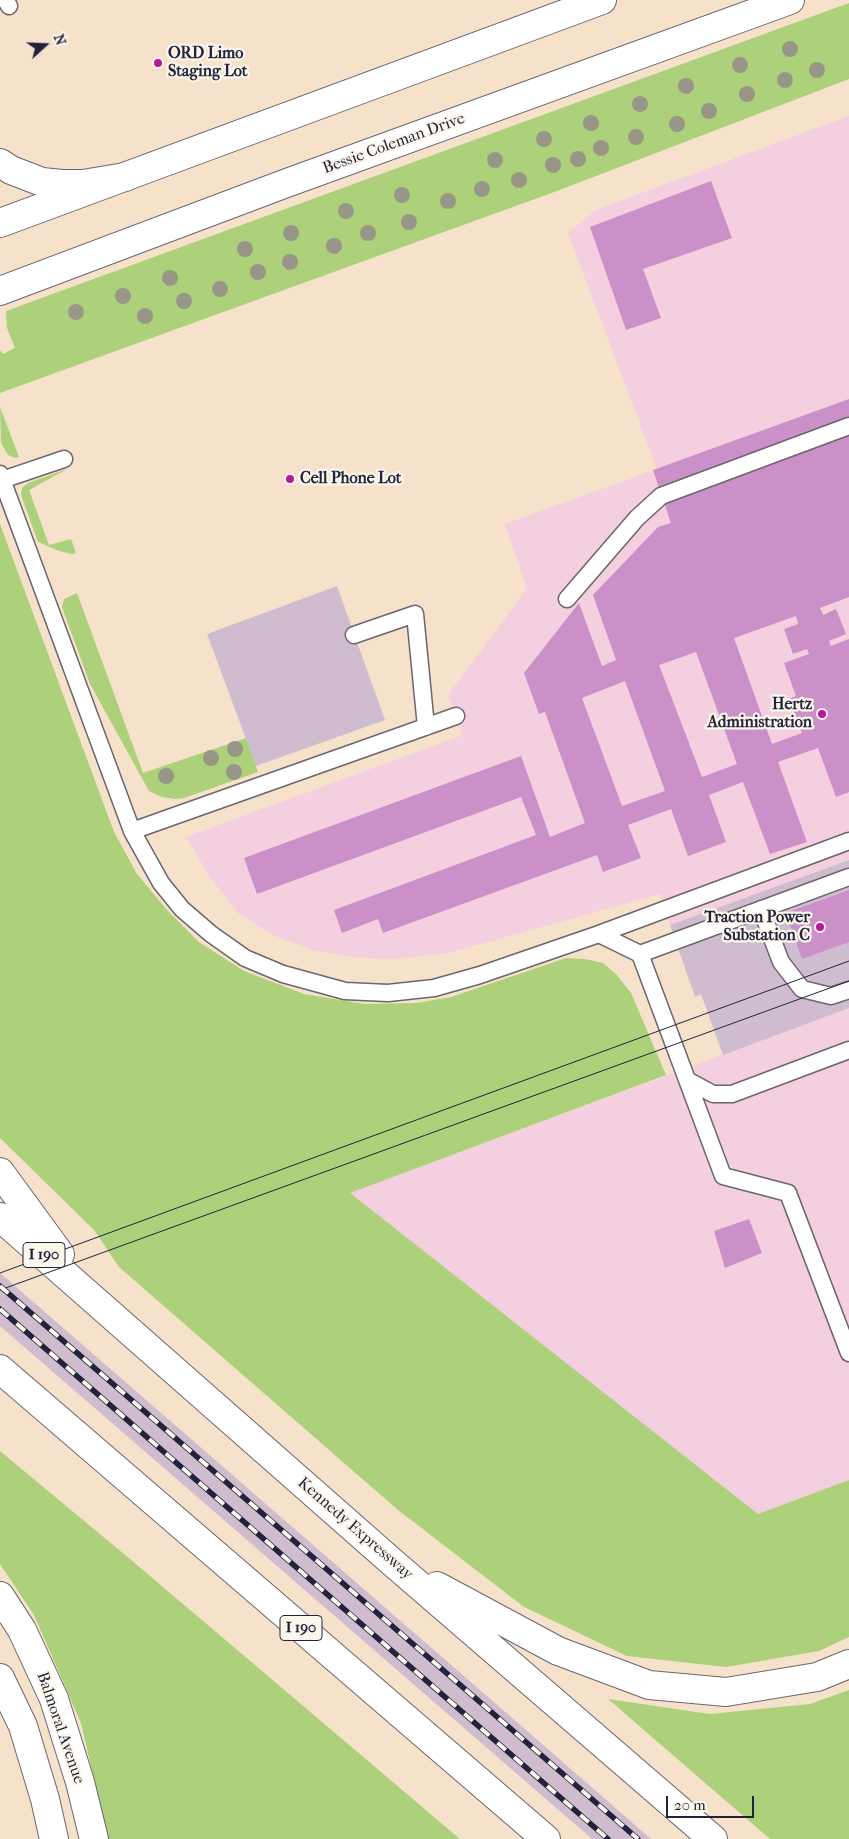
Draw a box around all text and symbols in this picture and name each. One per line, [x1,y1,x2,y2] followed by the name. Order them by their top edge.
[20,20,70,70] north arrow
[50,32,69,48] text: N
[168,44,247,82] place label: ORD Limo Staging Lot
[152,57,164,69] marker: ORD Limo Staging Lot
[320,109,468,179] street label: Bessie Coleman Drive
[300,469,402,489] place label: Cell Phone Lot
[284,473,296,485] marker: Cell Phone Lot
[707,695,812,733] place label: Hertz Administration
[816,708,828,720] marker: Hertz Administration
[705,908,810,946] place label: Traction Power Substation C
[814,921,826,933] marker: Traction Power Substation C
[23,1242,65,1268] road number: I 190
[293,1474,417,1584] street label: Kennedy Expressway
[280,1616,322,1640] road number: I 190
[32,1669,88,1787] street label: Balmoral Avenue
[669,1786,756,1818] scale bar
[674,1796,706,1814] text: 20 m

